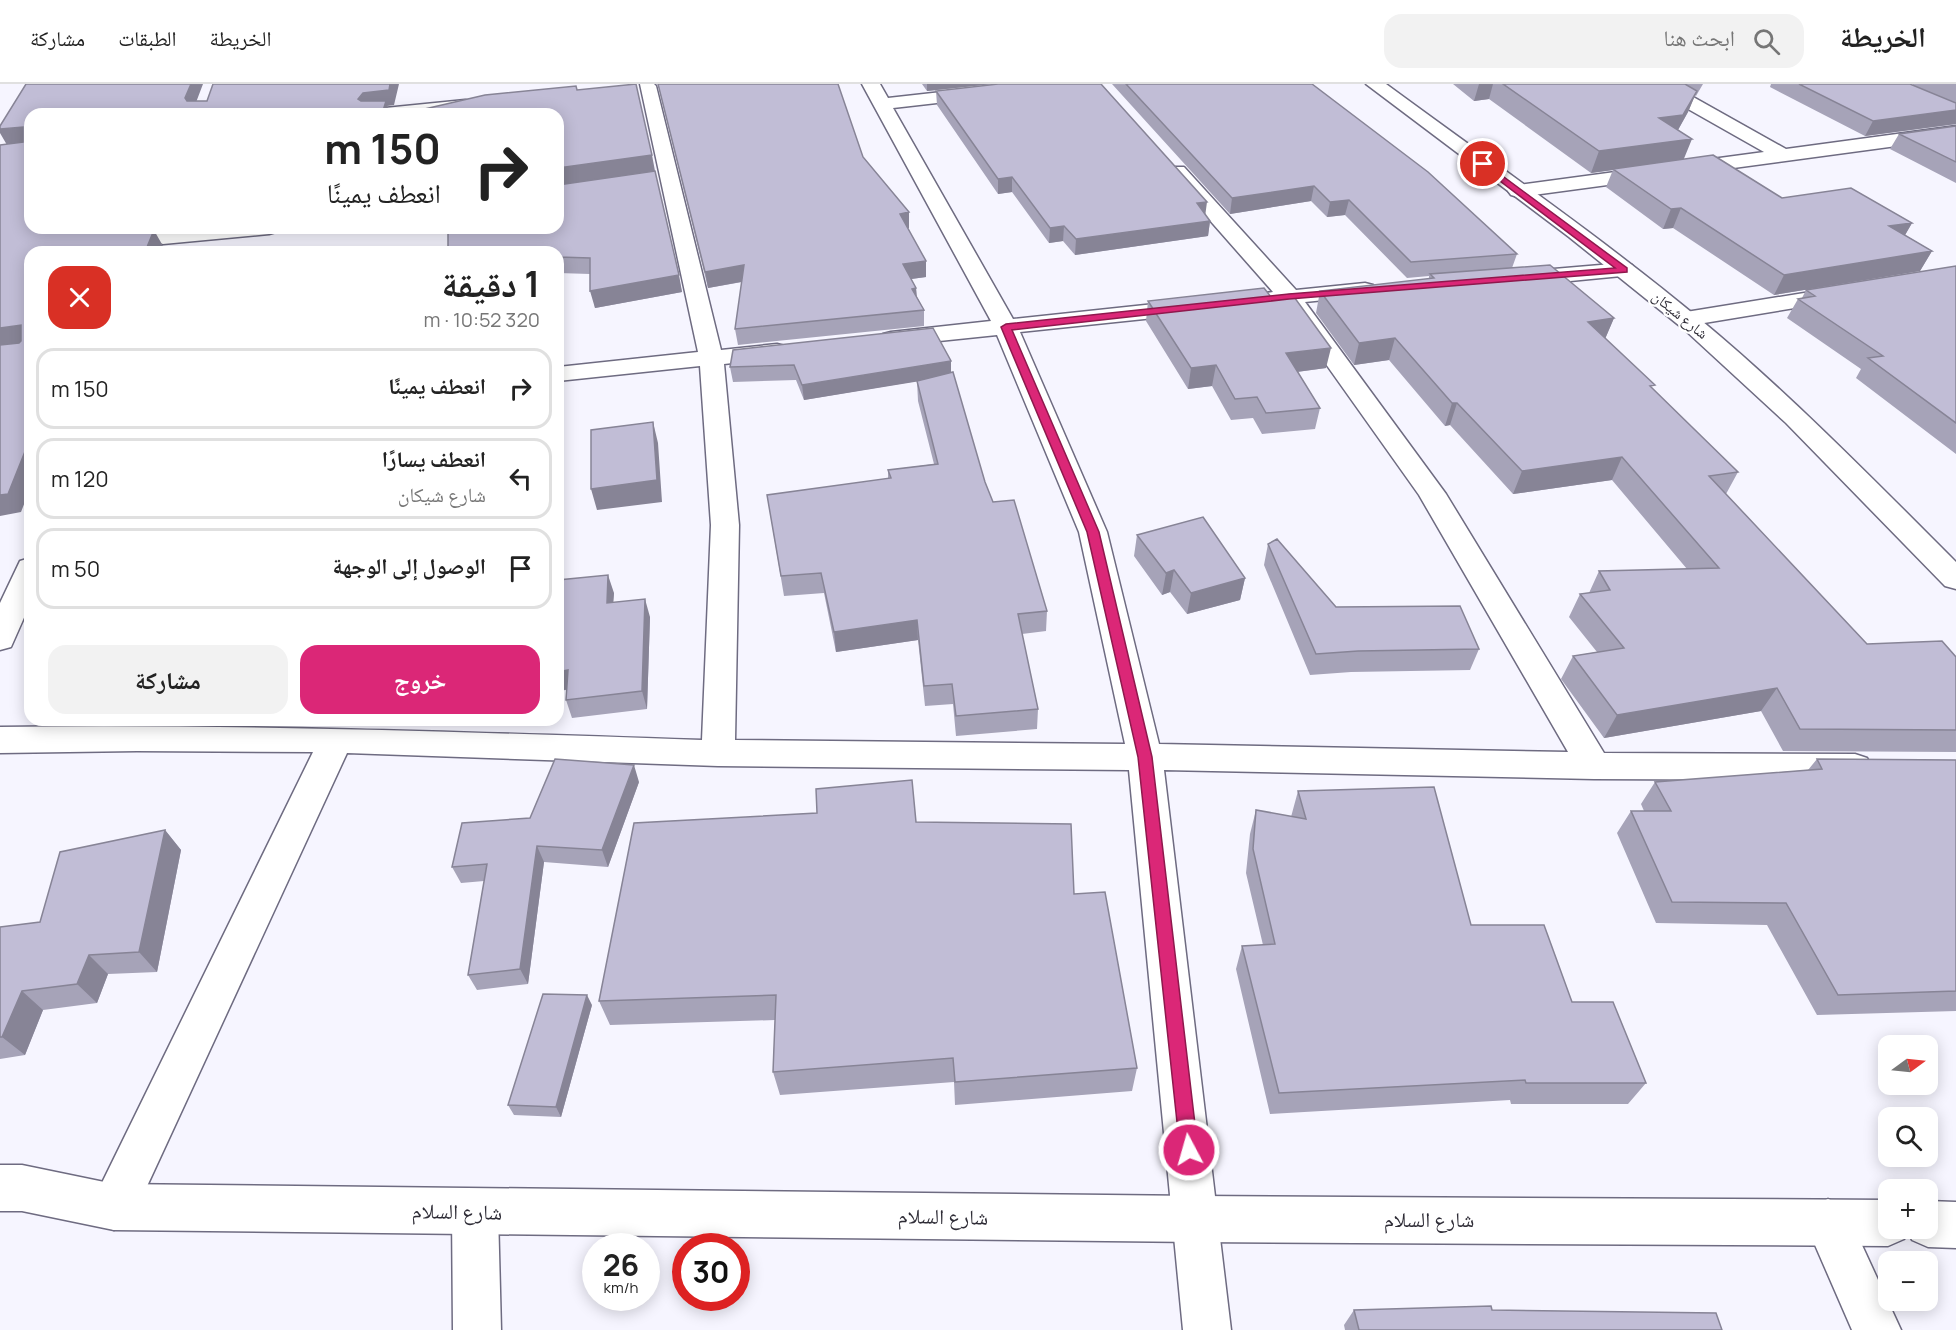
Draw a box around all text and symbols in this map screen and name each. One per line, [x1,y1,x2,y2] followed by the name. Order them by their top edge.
[1384,14,1804,68] search box
[1840,17,1926,55] text: الخريطة
[1664,23,1735,53] text: ابحث هنا
[30,24,85,52] text: مشاركة
[118,24,177,52] text: الطبقات
[210,24,271,52] text: الخريطة
[1750,25,1783,58] icon: search
[324,119,441,177] text: 150 m
[462,132,540,210] icon: right
[1457,138,1508,189] pin
[1466,147,1499,180] icon: arrive
[327,174,441,211] text: انعطف يمينًا
[441,259,540,308] text: 1 دقيقة
[48,266,111,329] button: close
[1648,286,1713,344] street label: شارع شيكان
[423,306,540,333] text: 320 m · 10:52
[388,371,486,401] text: انعطف يمينًا
[504,372,537,405] icon: right
[51,374,109,404] text: 150 m
[382,444,486,474] text: انعطف يسارًا
[504,462,537,495] icon: left
[51,464,109,494] text: 120 m
[398,481,486,508] text: شارع شيكان
[333,551,486,581] text: الوصول إلى الوجهة
[504,552,537,585] icon: arrive
[51,554,100,584] text: 50 m
[48,645,288,714] button: مشاركة
[300,645,540,714] button: خروج
[1878,1035,1938,1095] north arrow
[1878,1035,1938,1311] map controls
[1878,1107,1938,1167] button: search
[1157,1118,1221,1182] position arrow
[1878,1179,1938,1239] button: +
[411,1196,503,1227] street label: شارع السلام
[897,1201,989,1232] street label: شارع السلام
[1384,1205,1474,1234] street label: شارع السلام
[672,1233,750,1311] speed limit sign: 30
[603,1244,639,1285] text: 26
[1878,1251,1938,1311] button: −
[604,1277,638,1298] text: km/h

